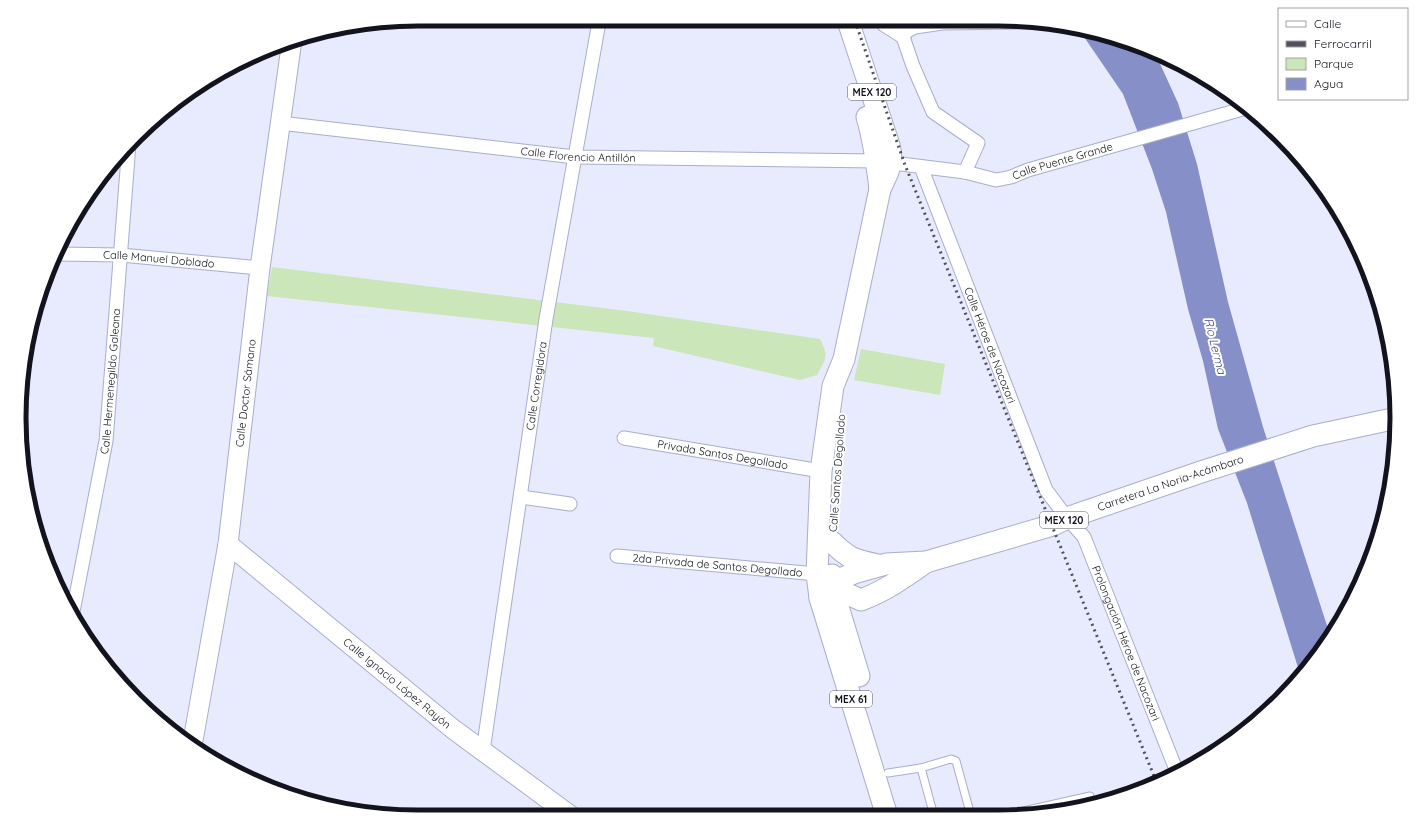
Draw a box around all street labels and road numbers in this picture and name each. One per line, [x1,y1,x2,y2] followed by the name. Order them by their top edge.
[848,84,896,100] road number: MEX 120
[1010,139,1114,183] street label: Calle Puente Grande
[520,144,636,165] street label: Calle Florencio Antillón
[103,248,216,271] street label: Calle Manuel Doblado
[961,285,1019,405] street label: Calle Héroe de Nacozari
[97,308,123,455] street label: Calle Hermenegildo Galeana
[232,338,259,448] street label: Calle Doctor Sámano
[523,340,550,431] street label: Calle Corregidora
[826,413,848,532] street label: Calle Santos Degollado
[656,437,789,472] street label: Privada Santos Degollado
[1096,452,1246,514] street label: Carretera La Noria-Acámbaro
[1040,512,1088,528] road number: MEX 120
[632,550,804,580] street label: 2da Privada de Santos Degollado
[1089,564,1163,723] street label: Prolongación Héroe de Nacozari
[340,635,454,732] street label: Calle Ignacio López Rayón
[830,691,872,707] road number: MEX 61

